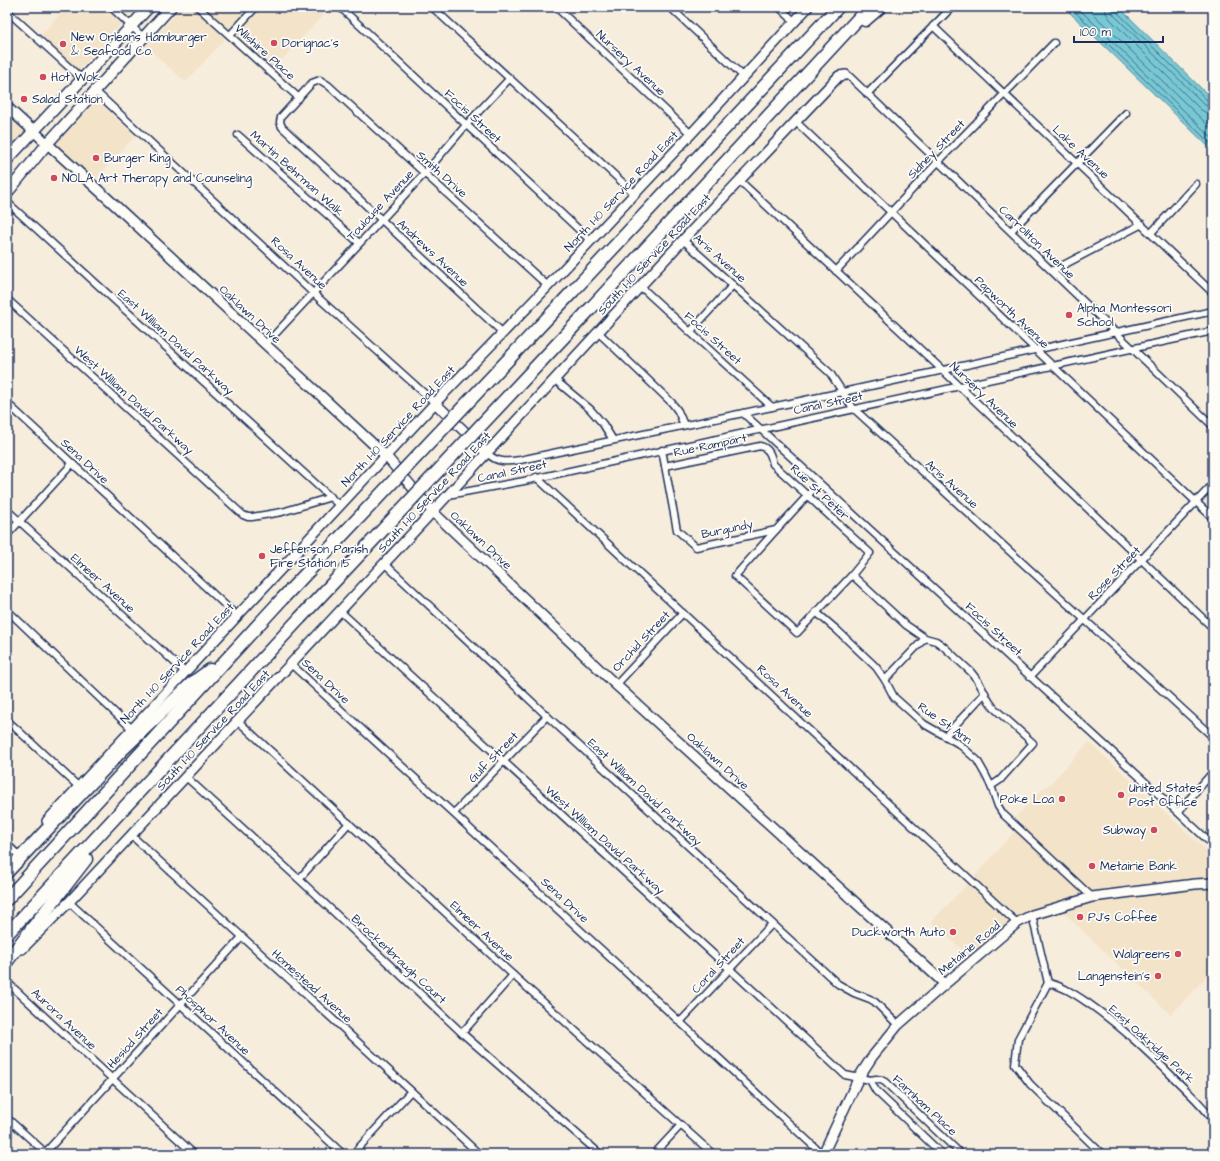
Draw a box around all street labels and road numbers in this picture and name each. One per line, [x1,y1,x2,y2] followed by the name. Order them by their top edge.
[231,20,299,85] street label: Wilshire Place
[591,27,670,101] street label: Nursery Avenue
[440,85,505,147] street label: Focis Street
[904,116,970,183] street label: Sidney Street
[1049,122,1113,184] street label: Lake Avenue
[246,127,348,220] street label: Martin Behrman Walk
[561,127,682,256] street label: North I-10 Service Road East
[412,147,471,202] street label: Smith Drive
[343,166,418,245] street label: Toulouse Avenue
[594,190,715,319] street label: South I-10 Service Road East
[995,202,1079,283] street label: Carrollton Avenue
[393,216,473,291] street label: Andrews Avenue
[689,230,750,287] street label: Aris Avenue
[267,233,331,294] street label: Rosa Avenue
[970,272,1053,353] street label: Papworth Avenue
[215,281,285,348] street label: Oaklawn Drive
[113,286,238,400] street label: East William David Parkway
[680,308,745,369] street label: Focis Street
[70,342,197,460] street label: West William David Parkway
[945,358,1022,434] street label: Nursery Avenue
[338,362,459,491] street label: North I-10 Service Road East
[792,388,864,419] street label: Canal Street
[374,428,495,557] street label: South I-10 Service Road East
[672,429,748,462] street label: Rue Rampart
[57,435,113,488] street label: Sena Drive
[476,456,548,487] street label: Canal Street
[921,456,982,513] street label: Aris Avenue
[786,460,853,525] street label: Rue St Peter
[446,507,516,574] street label: Oaklawn Drive
[700,516,755,544] street label: Burgundy
[1084,542,1145,604] street label: Rose Street
[67,550,139,617] street label: Elmeer Avenue
[961,598,1026,660] street label: Focis Street
[117,599,238,728] street label: North I-10 Service Road East
[609,607,674,676] street label: Orchid Street
[298,655,354,708] street label: Sena Drive
[753,661,817,722] street label: Rosa Avenue
[153,666,274,795] street label: South I-10 Service Road East
[914,698,975,748] street label: Rue St Ann
[465,728,522,787] street label: Gulf Street
[683,729,753,794] street label: Oaklawn Drive
[583,735,706,851] street label: East William David Parkway
[541,782,668,900] street label: West William David Parkway
[537,874,593,927] street label: Sena Drive
[446,897,518,966] street label: Elmeer Avenue
[347,911,450,1009] street label: Brockenbraugh Court
[935,917,1004,979] street label: Metairie Road
[688,933,749,997] street label: Coral Street
[268,946,356,1028] street label: Homestead Avenue
[172,981,254,1060] street label: Phosphor Avenue
[27,985,100,1054] street label: Aurora Avenue
[1104,1001,1199,1089] street label: East Oakridge Park
[104,1004,167,1072] street label: Hesiod Street
[889,1071,961,1140] street label: Farnham Place

